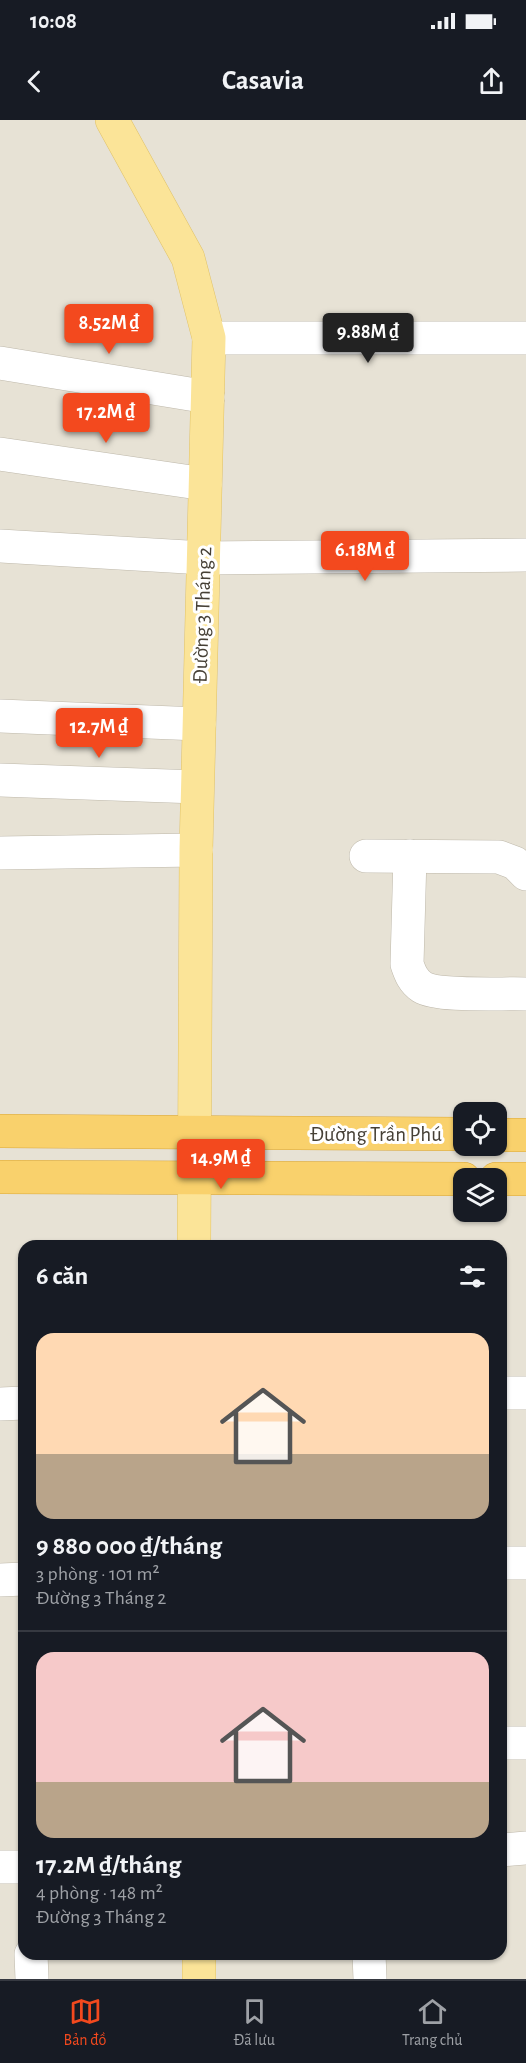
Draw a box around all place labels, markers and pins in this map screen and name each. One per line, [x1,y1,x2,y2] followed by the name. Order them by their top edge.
[54,304,164,355] pin: 8.52M ₫
[313,313,423,364] pin: 9.88M ₫
[51,393,161,444] pin: 17.2M ₫
[310,531,420,582] pin: 6.18M ₫
[44,708,154,759] pin: 12.7M ₫
[166,1139,276,1190] pin: 14.9M ₫

